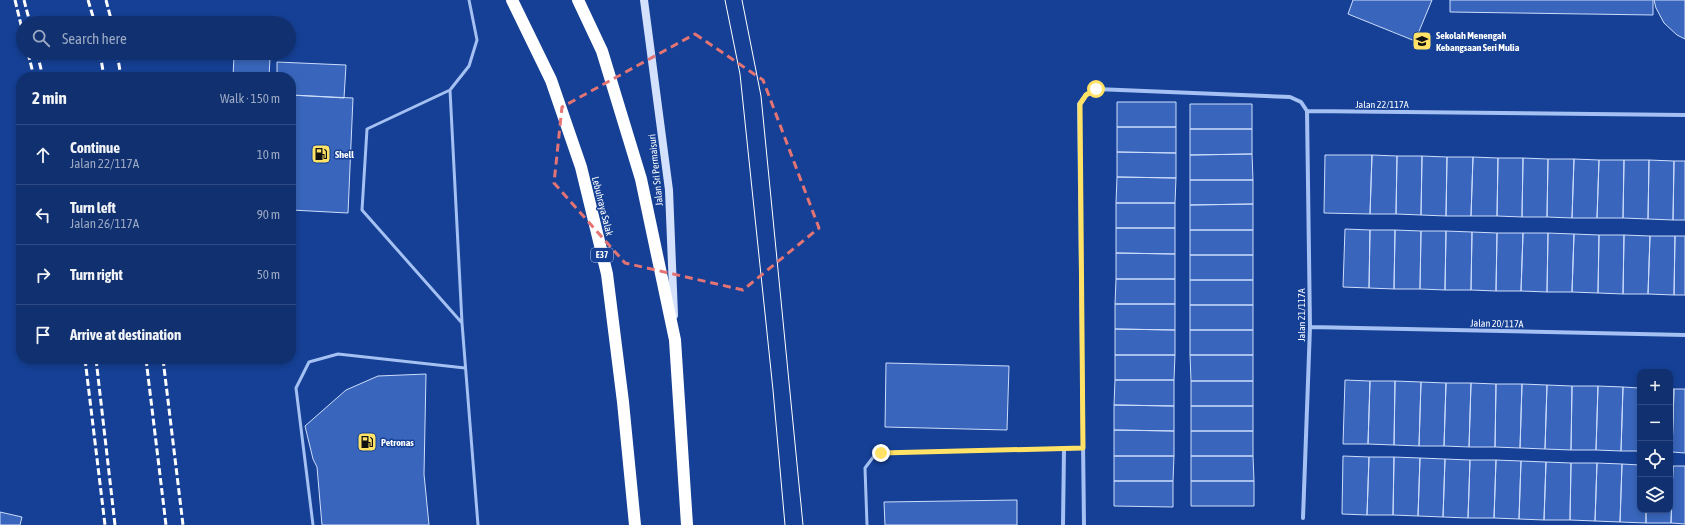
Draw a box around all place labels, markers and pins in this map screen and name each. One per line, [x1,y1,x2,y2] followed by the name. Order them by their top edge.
[1411,30,1433,52] school or university icon: Sekolah Menengah Kebangsaan Seri Mulia
[1436,30,1520,53] place label: Sekolah Menengah Kebangsaan Seri Mulia
[310,143,332,165] fuel station icon: Shell
[335,149,354,160] place label: Shell
[356,431,378,453] fuel station icon: Petronas
[381,437,414,448] place label: Petronas

